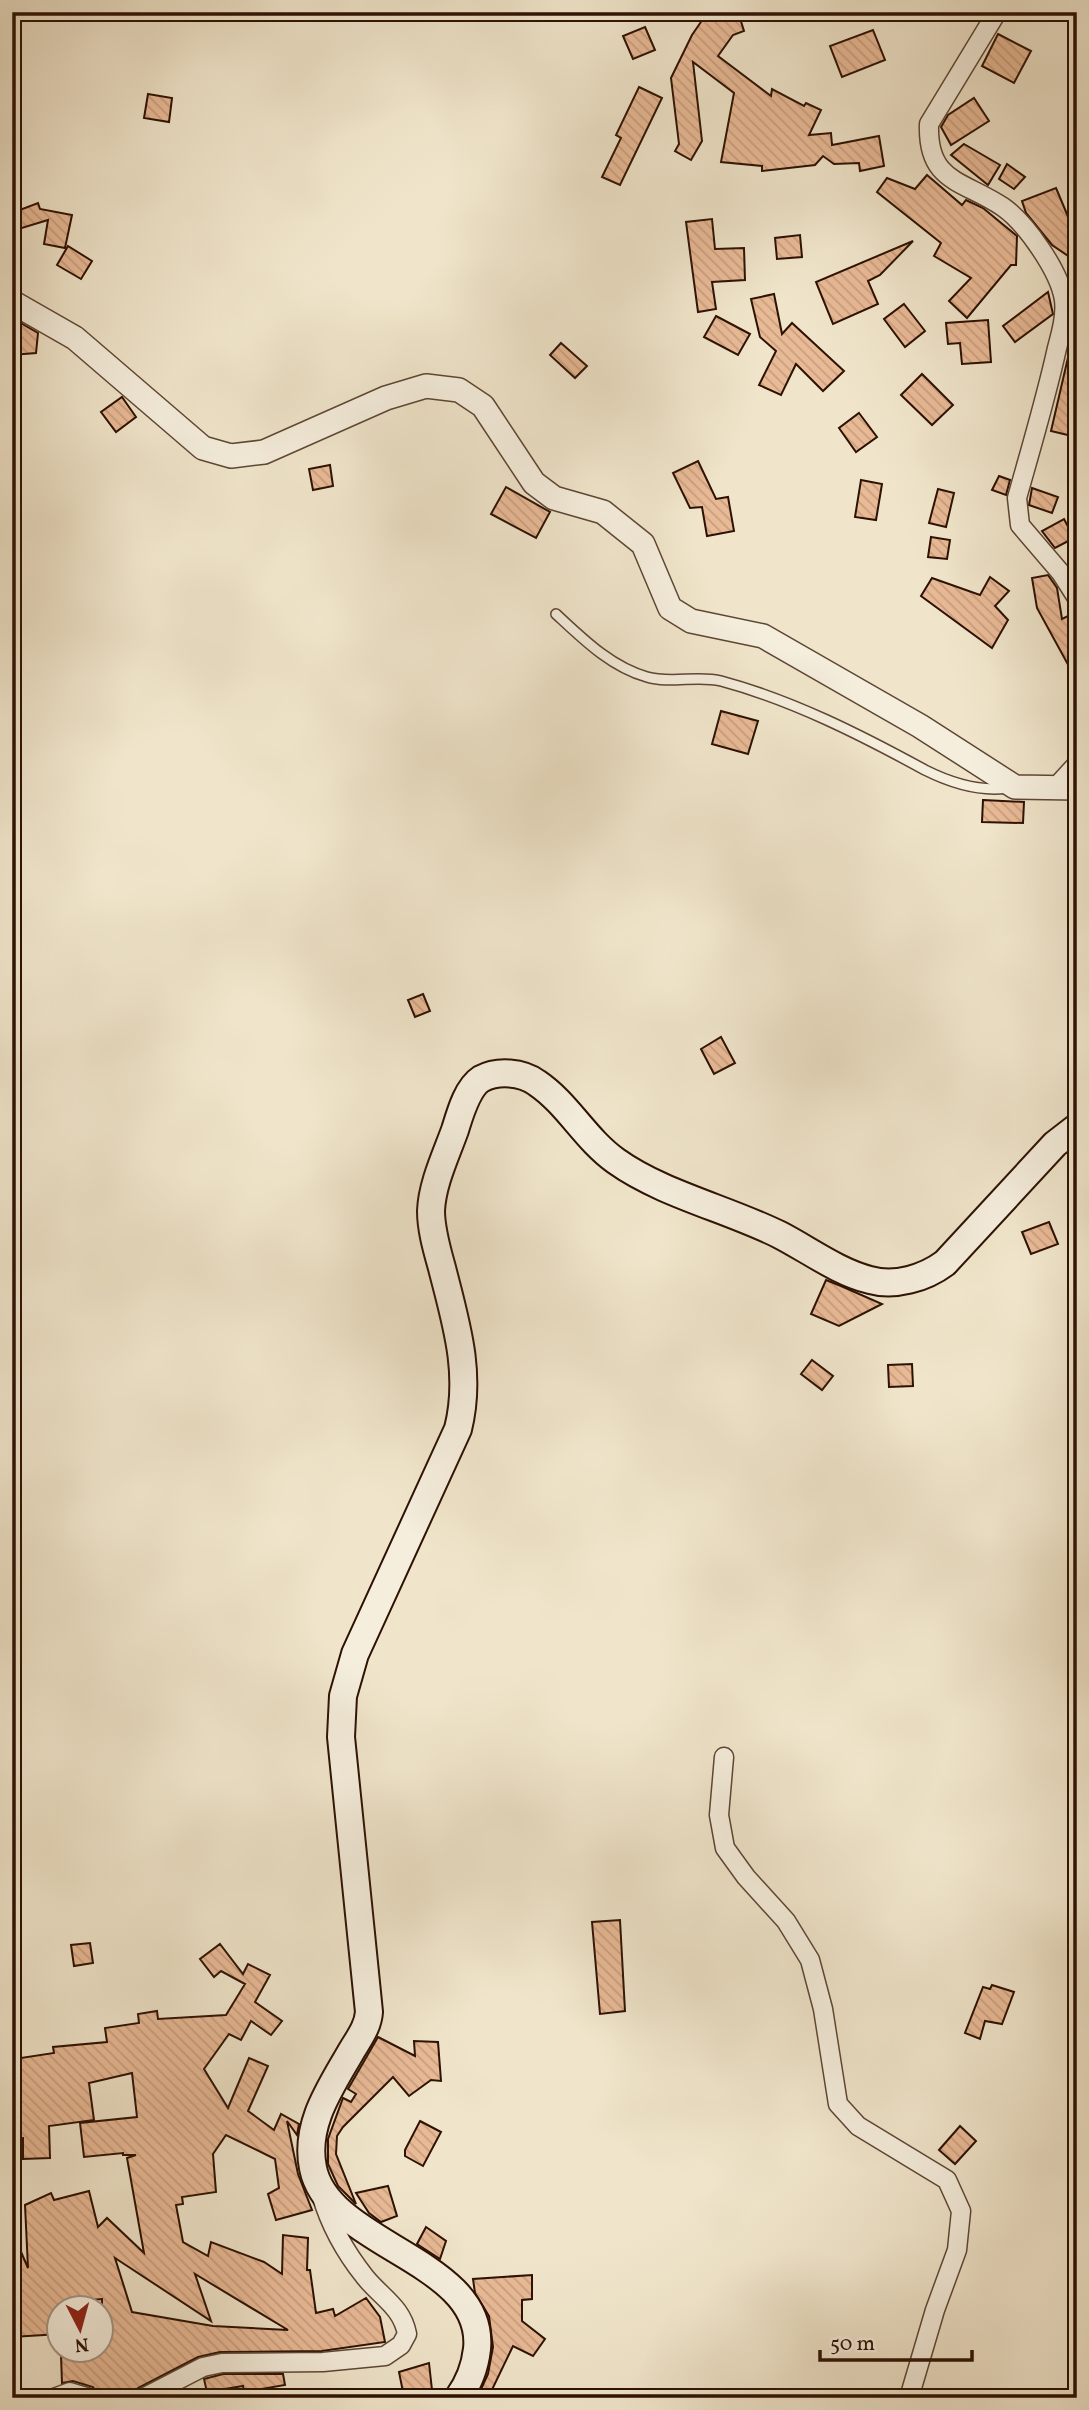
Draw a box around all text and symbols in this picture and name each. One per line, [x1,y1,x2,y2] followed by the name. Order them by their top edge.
[46,2294,116,2364] north arrow
[820,2319,972,2363] scale bar
[73,2330,90,2358] text: N
[830,2330,875,2359] text: 50 m

